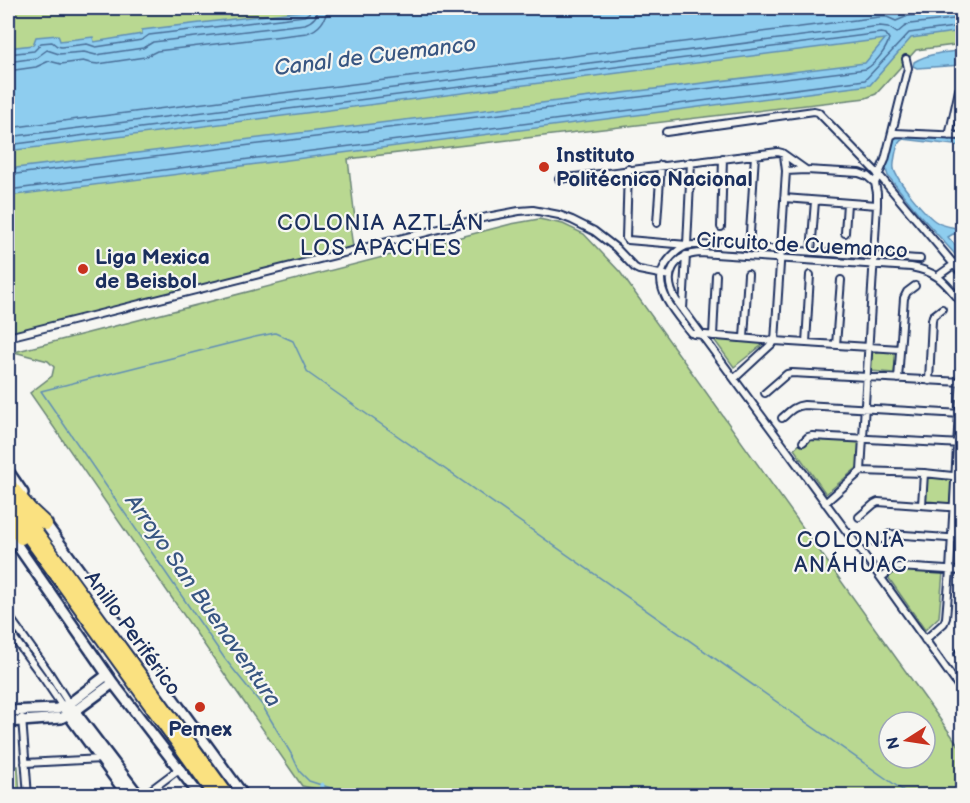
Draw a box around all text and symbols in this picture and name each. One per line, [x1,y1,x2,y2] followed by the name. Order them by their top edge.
[273,31,478,82] water label: Canal de Cuemanco
[556,143,753,192] place label: Instituto Politécnico Nacional
[537,160,551,174] marker: Instituto Politécnico Nacional
[277,209,485,262] district label: COLONIA AZTLÁN LOS APACHES
[696,227,908,264] street label: Circuito de Cuemanco
[95,245,210,294] place label: Liga Mexica de Beisbol
[76,262,90,276] marker: Liga Mexica de Beisbol
[118,488,287,712] water label: Arroyo San Buenaventura
[794,527,908,579] district label: COLONIA ANÁHUAC
[79,566,186,700] street label: Anillo Periférico
[193,700,207,714] marker: Pemex
[877,710,937,770] north arrow
[168,717,232,742] place label: Pemex
[883,735,904,751] text: N

